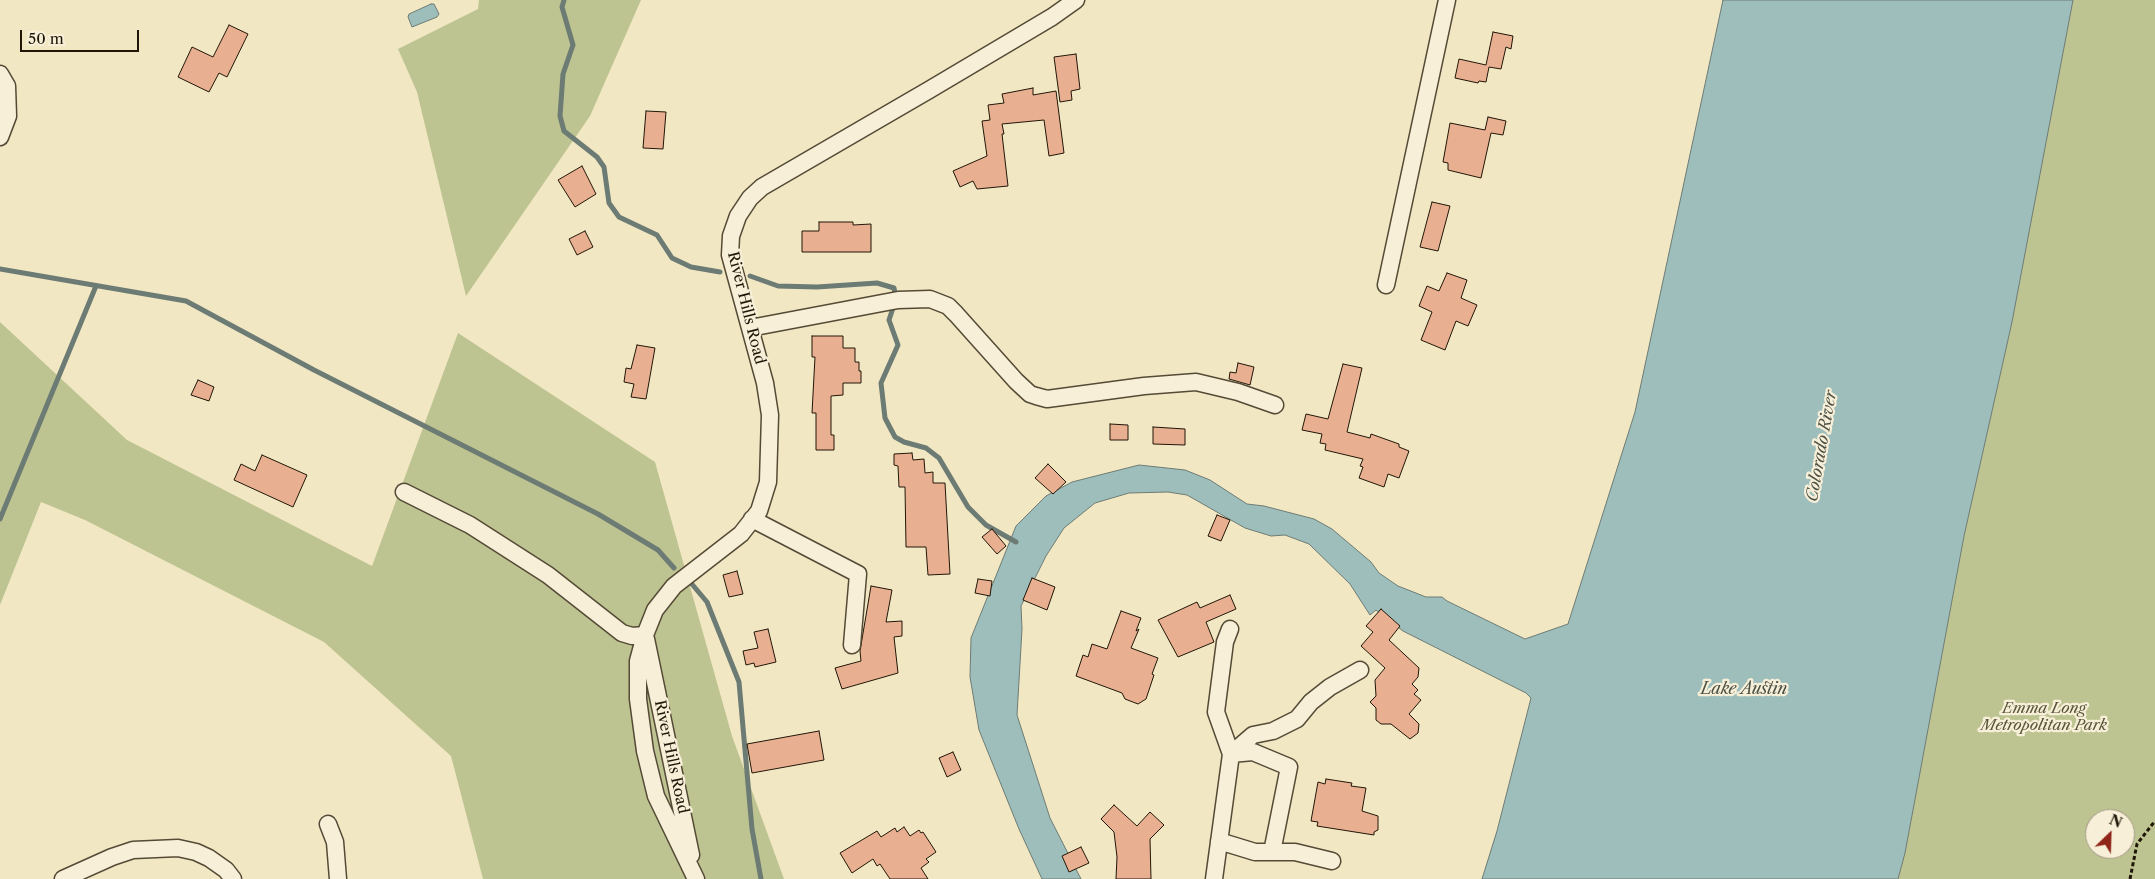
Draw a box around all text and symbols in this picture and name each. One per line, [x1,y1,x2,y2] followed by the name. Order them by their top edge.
[22,20,141,52] scale bar
[28,29,64,48] text: 50 m
[723,250,769,366] street label: River Hills Road
[1803,389,1841,503] water label: Colorado River
[1701,679,1787,699] water label: Lake Austin
[650,699,692,815] street label: River Hills Road
[1981,700,2107,735] park label: Emma Long Metropolitan Park
[2085,809,2135,859] north arrow
[2106,811,2125,832] text: N

